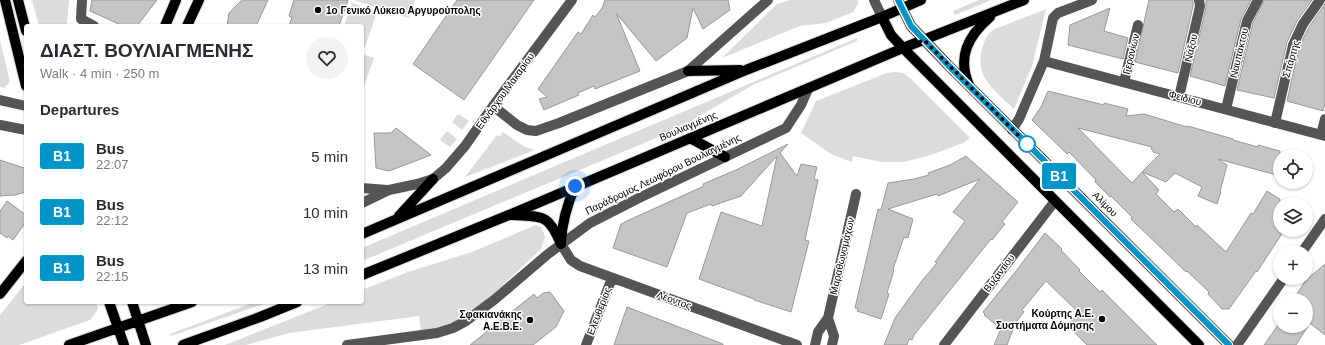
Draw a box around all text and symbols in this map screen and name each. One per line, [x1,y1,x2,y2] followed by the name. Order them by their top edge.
[313,5,323,15] marker: 1ο Γενικό Λύκειο Αργυρούπολης
[326,5,481,17] place label: 1ο Γενικό Λύκειο Αργυρούπολης
[1228,27,1250,79] street label: Ναυπάκτου
[1121,33,1141,75] street label: Γερανίων
[1182,33,1201,63] street label: Νάξου
[306,37,348,79] button: heart
[1280,39,1302,79] street label: Σπάρτης
[40,40,254,61] text: ΔΙΑΣΤ. ΒΟΥΛΙΑΓΜΕΝΗΣ
[474,51,536,131] street label: Εθνάρχου Μακαρίου
[40,66,159,81] text: Walk · 4 min · 250 m
[1167,88,1203,108] street label: Φειδίου
[40,101,119,118] text: Departures
[658,109,719,143] street label: Βουλιαγμένης
[584,131,743,217] street label: Παράδρομος Λεωφόρου Βουλιαγμένης
[1018,135,1036,153] unlabelled marker
[96,140,124,157] text: Bus
[53,148,71,164] text: Β1
[311,148,348,165] text: 5 min
[1273,149,1313,333] map controls
[1273,149,1313,189] button: locate
[96,157,129,172] text: 22:07
[1041,163,1077,189] line badge: Β1
[1050,168,1068,184] text: Β1
[565,176,585,196] your location
[1090,189,1120,219] street label: Αλίμου
[96,196,124,213] text: Bus
[1273,197,1313,237] button: layers
[53,204,71,220] text: Β1
[303,204,348,221] text: 10 min
[96,213,129,228] text: 22:12
[828,216,856,296] street label: Μαραθωνομάχων
[1273,245,1313,285] button: +
[96,252,124,269] text: Bus
[981,252,1017,294] street label: Βυζαντίου
[53,260,71,276] text: Β1
[303,260,348,277] text: 13 min
[96,269,129,284] text: 22:15
[585,285,613,336] street label: Ελευθερίας
[655,289,693,311] street label: Λέοντος
[1273,293,1313,333] button: −
[996,308,1094,332] place label: Κούρτης Α.Ε. Συστήματα Δόμησης
[460,309,522,332] place label: Σφακιανάκης Α.Ε.Β.Ε.
[1097,314,1107,324] marker: Κούρτης Α.Ε. Συστήματα Δόμησης
[525,315,535,325] marker: Σφακιανάκης Α.Ε.Β.Ε.

